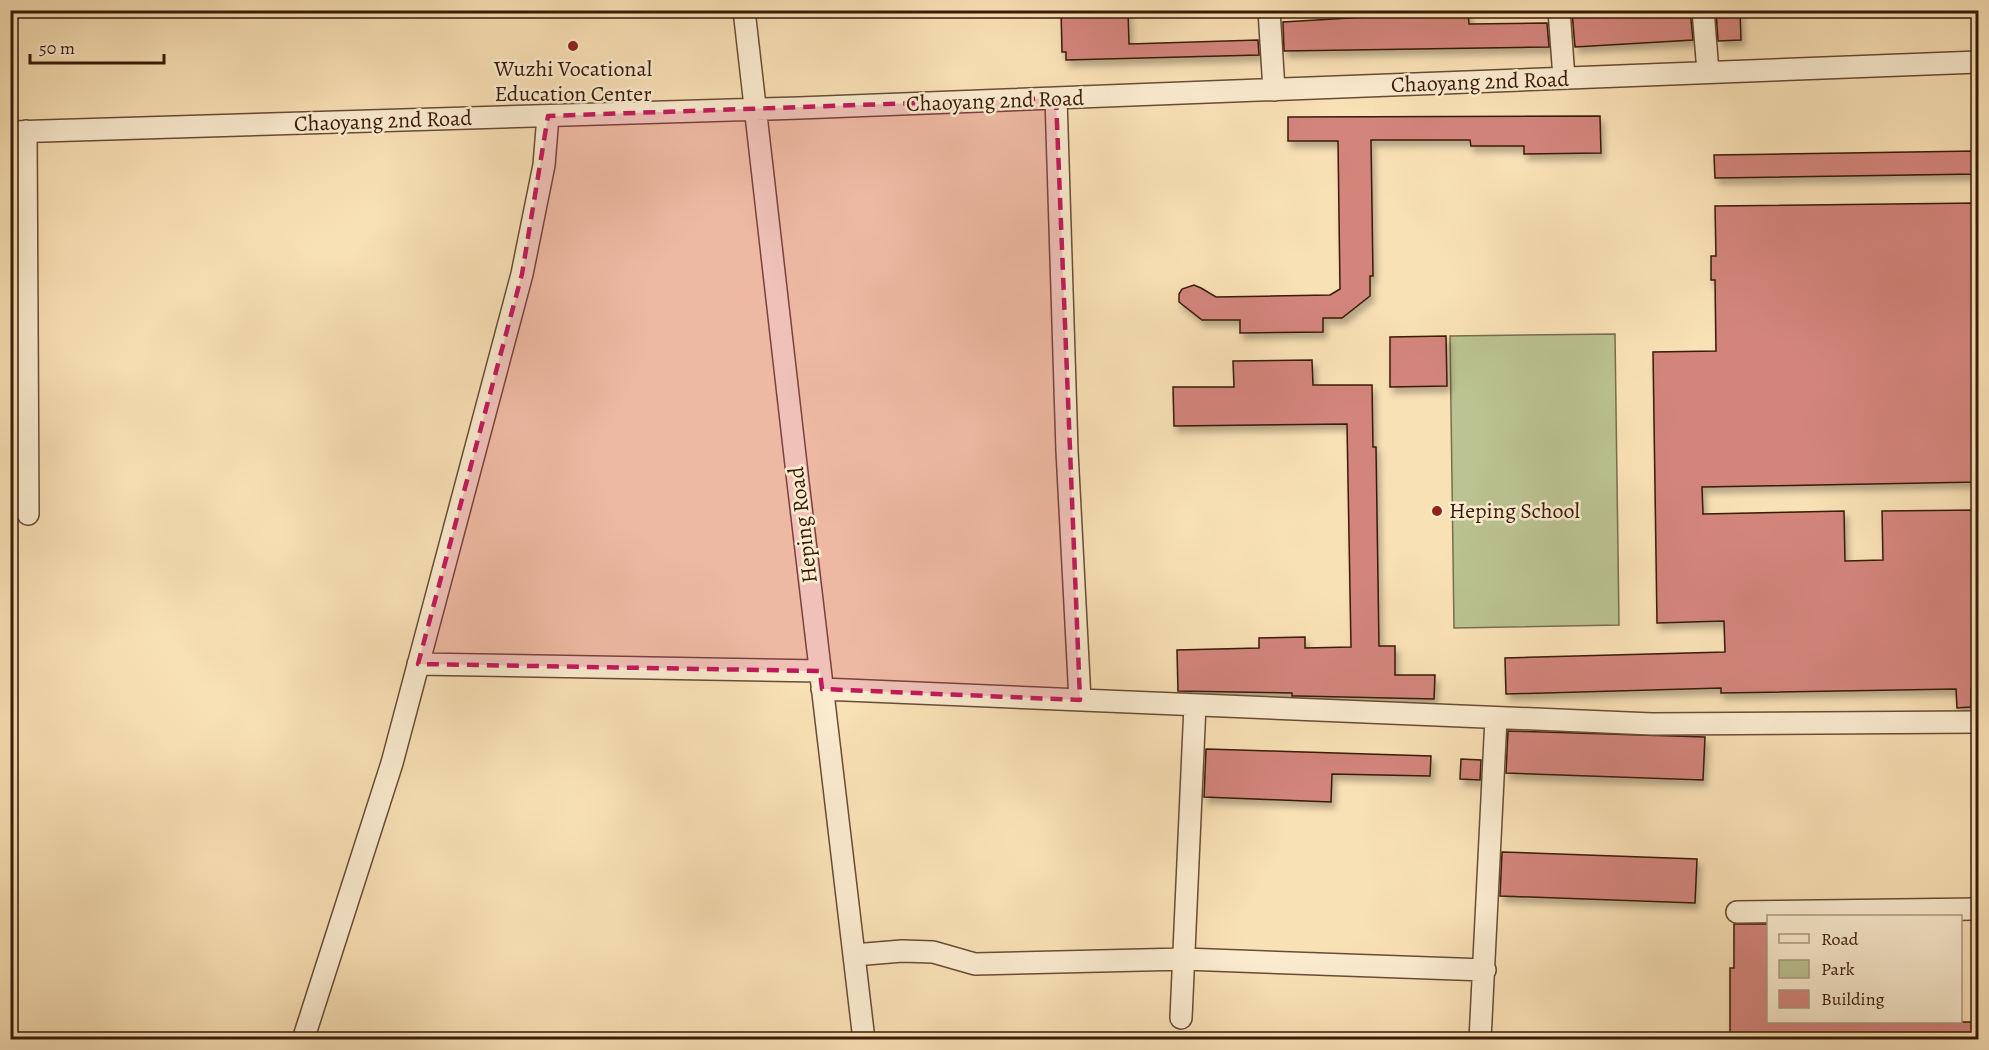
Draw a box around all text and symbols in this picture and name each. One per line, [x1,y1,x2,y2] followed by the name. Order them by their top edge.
[30,27,164,65] scale bar
[39,36,75,60] text: 50 m
[566,39,580,53] marker: Wuzhi Vocational Education Center
[493,54,652,109] place label: Wuzhi Vocational Education Center
[1391,64,1570,100] street label: Chaoyang 2nd Road
[906,83,1085,119] street label: Chaoyang 2nd Road
[294,103,473,139] street label: Chaoyang 2nd Road
[781,465,825,585] street label: Heping Road
[1449,496,1580,526] place label: Heping School
[1430,504,1444,518] marker: Heping School
[1767,915,1962,1023] legend
[1821,927,1859,951] text: Road
[1821,957,1855,981] text: Park
[1821,987,1885,1011] text: Building

